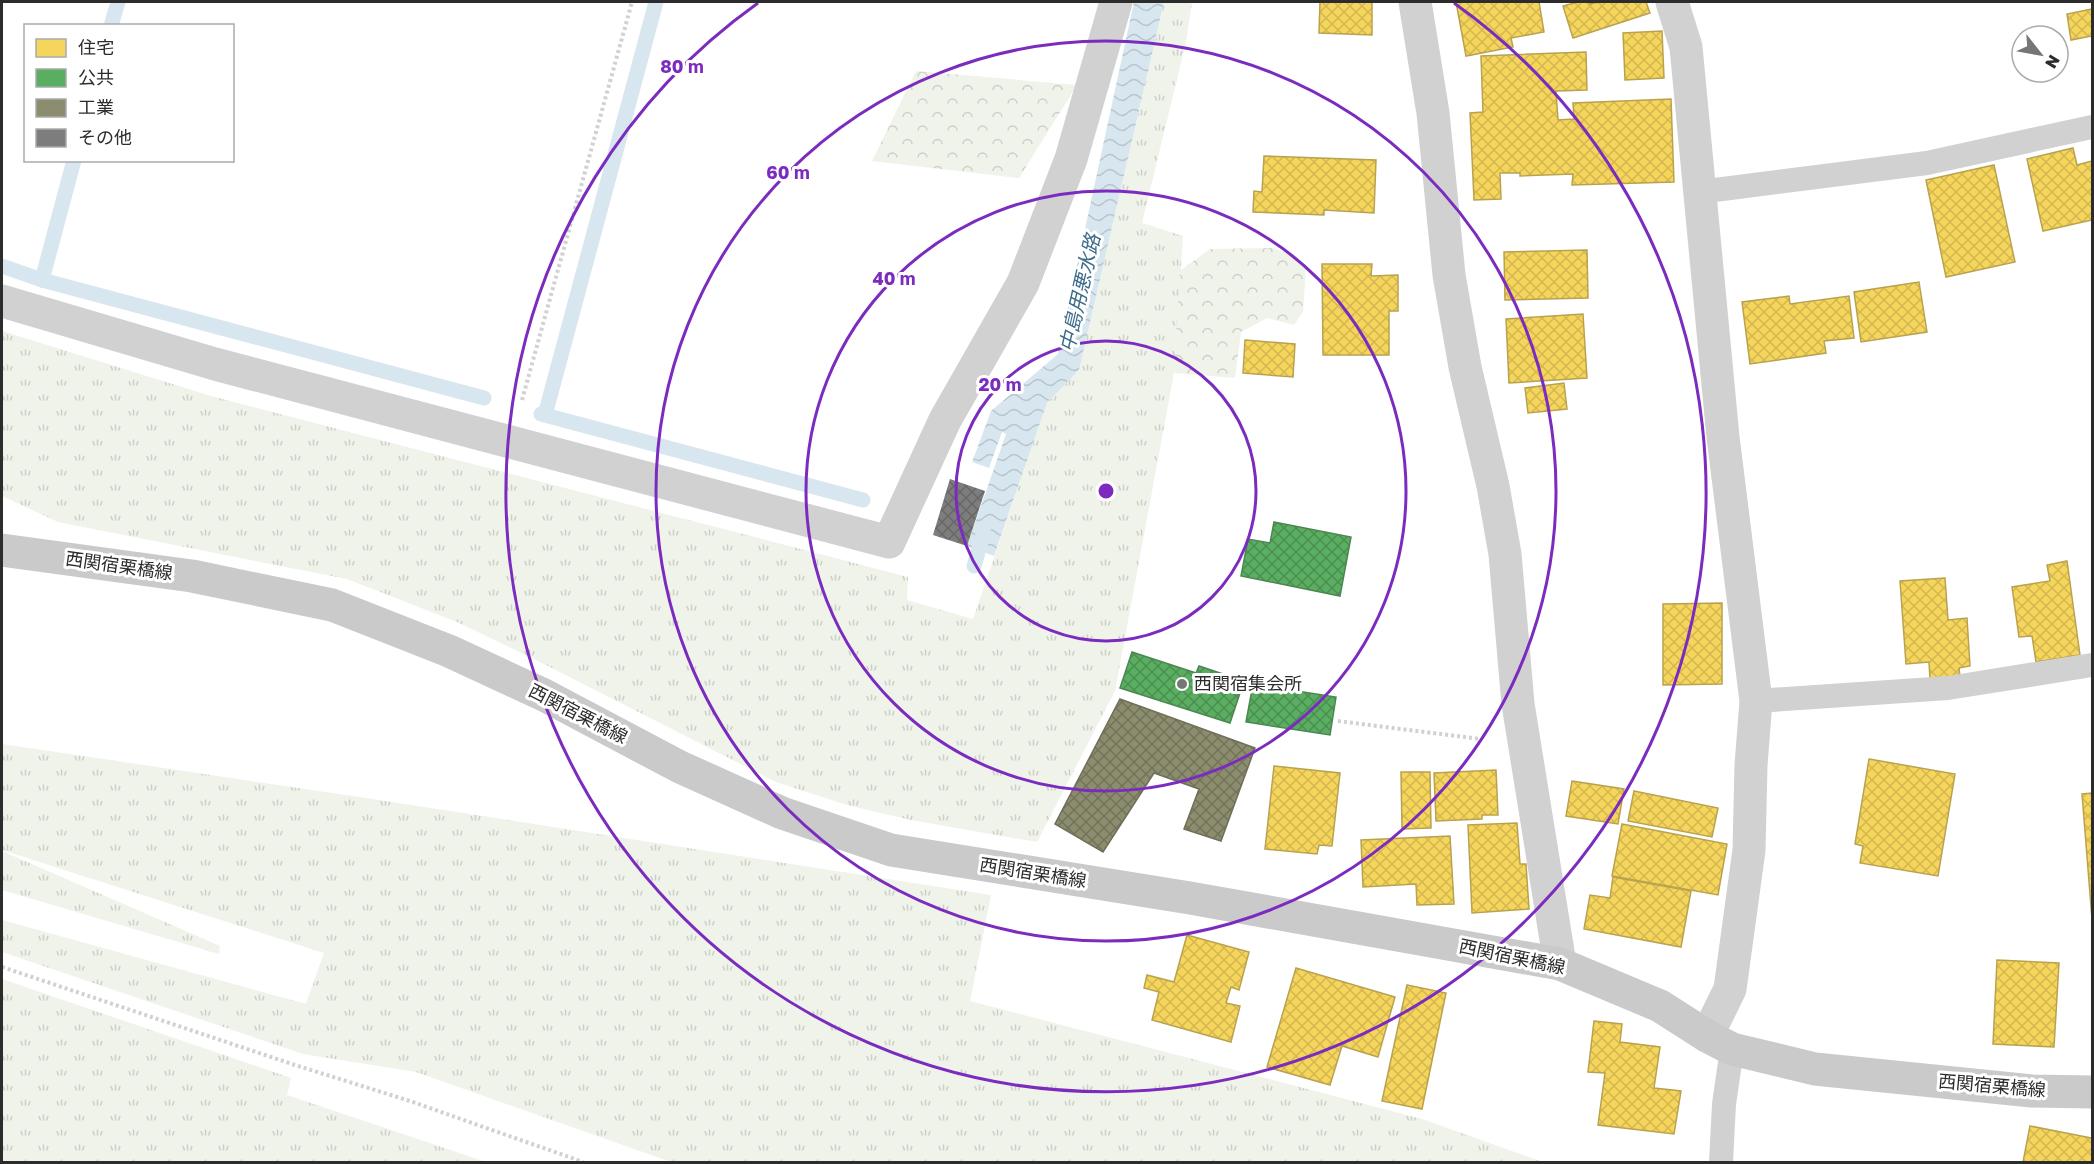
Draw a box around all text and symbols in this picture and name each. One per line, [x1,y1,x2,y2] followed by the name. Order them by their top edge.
[24,24,234,162] legend
[2010,24,2070,84] north arrow
[78,36,114,58] text: 住宅
[2041,51,2065,72] text: N
[660,55,704,77] text: 80 m
[78,66,114,88] text: 公共
[78,96,114,118] text: 工業
[78,126,132,148] text: その他
[766,161,810,183] text: 60 m
[1054,230,1105,354] water label: 中島用悪水路
[872,267,916,289] text: 40 m
[979,373,1021,395] text: 20 m
[1096,481,1116,501] centre of rings
[64,547,174,583] street label: 西関宿栗橋線
[1194,672,1302,694] place label: 西関宿集会所
[1175,677,1189,691] marker: 西関宿集会所
[525,679,632,747] street label: 西関宿栗橋線
[978,853,1088,891] street label: 西関宿栗橋線
[1457,934,1567,978] street label: 西関宿栗橋線
[1937,1069,2047,1101] street label: 西関宿栗橋線

